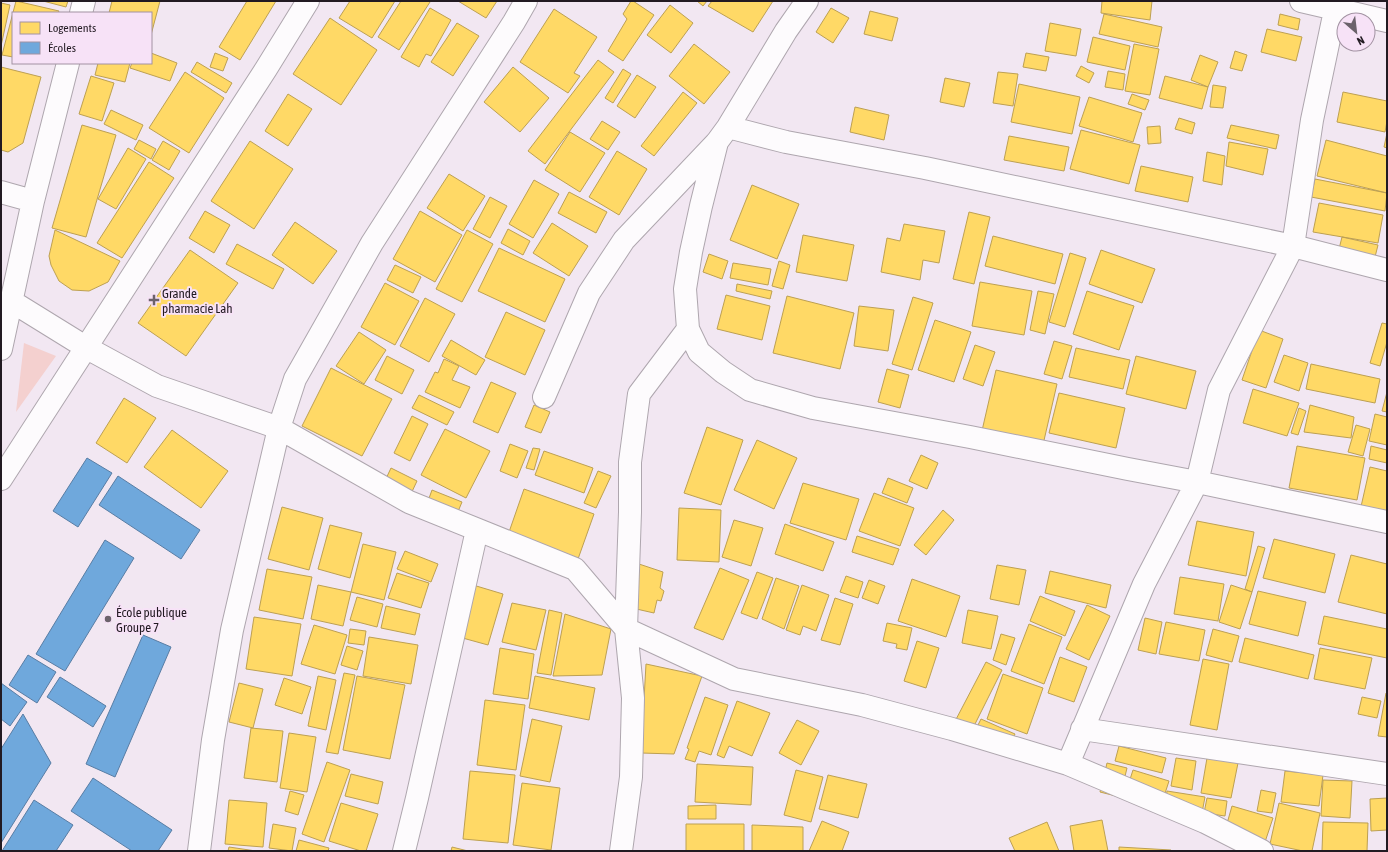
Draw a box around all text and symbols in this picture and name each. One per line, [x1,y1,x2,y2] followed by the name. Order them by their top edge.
[12,12,152,64] legend
[1336,12,1376,52] north arrow
[48,21,96,35] text: Logements
[1355,34,1366,48] text: N
[48,41,76,55] text: Écoles
[162,286,233,316] place label: Grande pharmacie Lah
[149,295,159,305] marker: Grande pharmacie Lah
[116,605,187,635] place label: École publique Groupe 7
[103,614,113,624] marker: École publique Groupe 7

